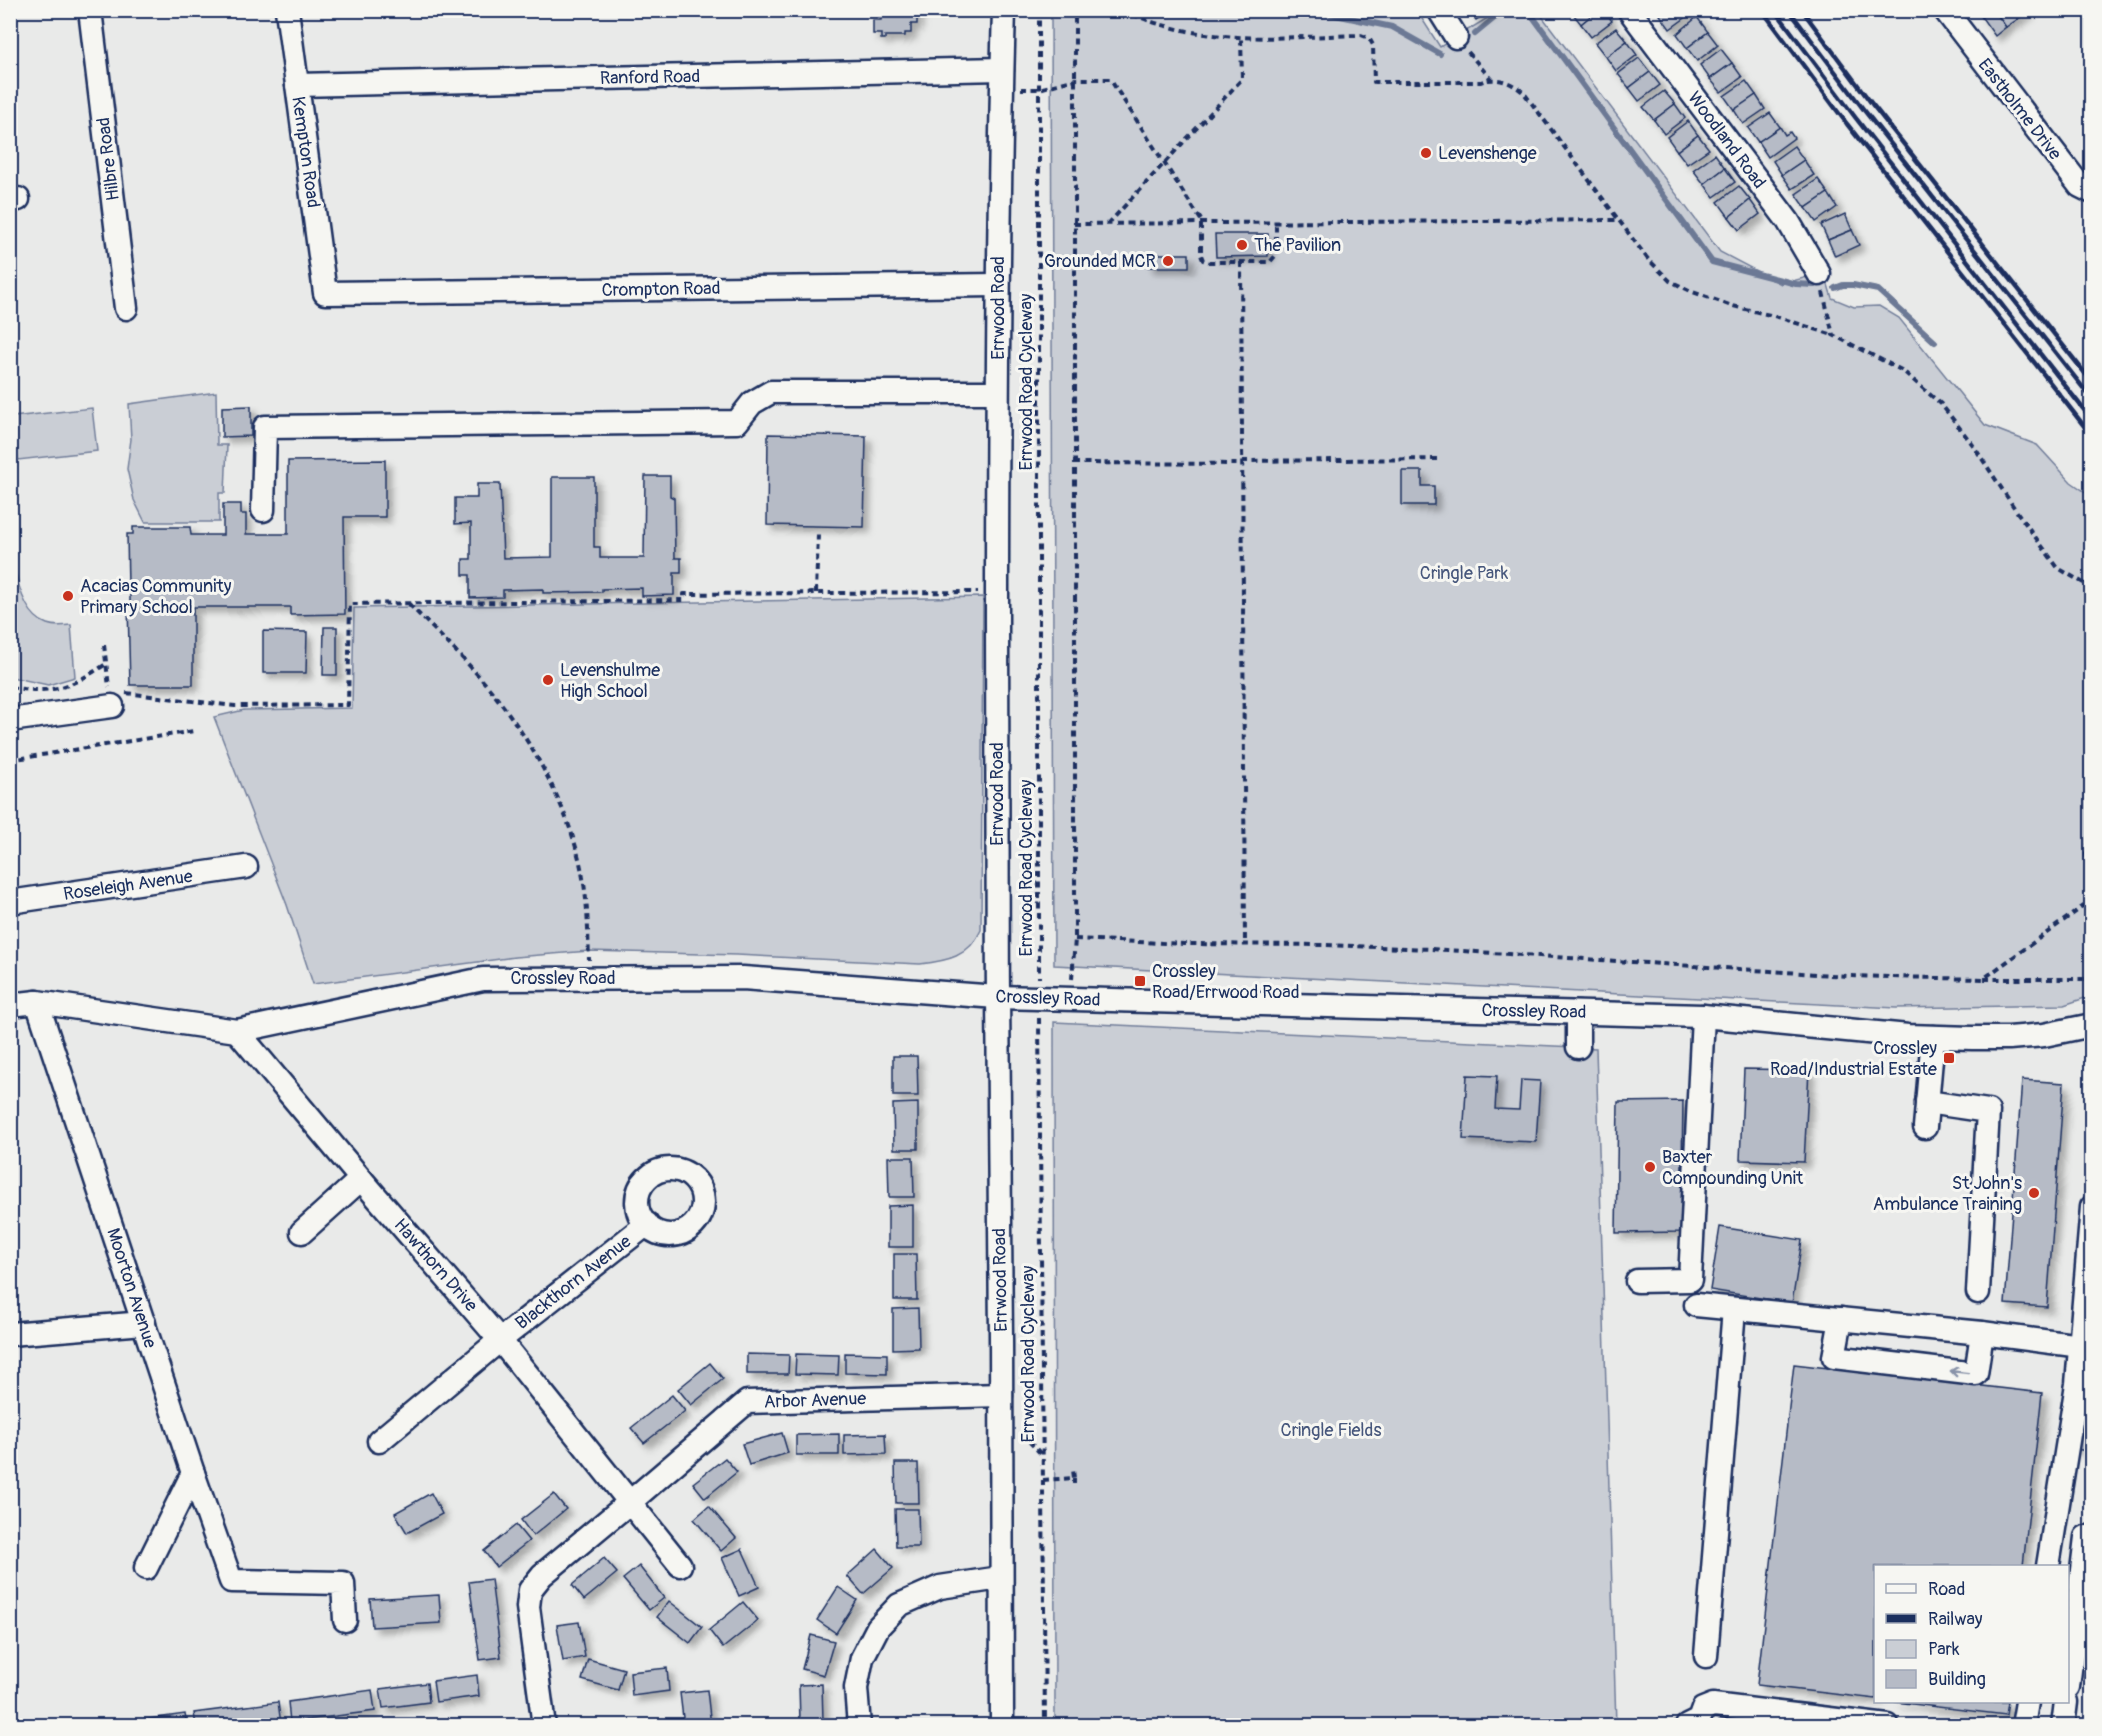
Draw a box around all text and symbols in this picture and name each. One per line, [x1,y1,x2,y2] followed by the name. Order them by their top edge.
[1973,54,2066,165] street label: Eastholme Drive
[600,65,700,90] street label: Ranford Road
[1683,87,1771,193] street label: Woodland Road
[286,95,325,209] street label: Kempton Road
[92,116,125,202] street label: Hilbre Road
[1438,142,1537,165] place label: Levenshenge
[1419,146,1433,160] marker: Levenshenge
[1254,234,1341,257] place label: The Pavilion
[1235,238,1249,252] marker: The Pavilion
[1044,250,1156,273] place label: Grounded MCR
[1161,254,1175,268] marker: Grounded MCR
[987,256,1010,360] street label: Errwood Road
[601,277,721,302] street label: Crompton Road
[1015,293,1038,470] street label: Errwood Road Cycleway
[1420,562,1509,585] park label: Cringle Park
[80,575,232,619] place label: Acacias Community Primary School
[61,589,75,603] marker: Acacias Community Primary School
[560,659,660,703] place label: Levenshulme High School
[541,673,555,687] marker: Levenshulme High School
[986,742,1009,846] street label: Errwood Road
[1015,779,1038,956] street label: Errwood Road Cycleway
[62,865,194,906] street label: Roseleigh Avenue
[1152,960,1299,1004] place label: Crossley Road/Errwood Road
[511,967,615,990] street label: Crossley Road
[1133,974,1147,988] marker: Crossley Road/Errwood Road
[995,985,1101,1012] street label: Crossley Road
[1481,999,1587,1024] street label: Crossley Road
[1770,1037,1937,1081] place label: Crossley Road/Industrial Estate
[1942,1051,1956,1065] marker: Crossley Road/Industrial Estate
[1662,1146,1804,1190] place label: Baxter Compounding Unit
[1643,1160,1657,1174] marker: Baxter Compounding Unit
[1873,1172,2022,1216] place label: St John's Ambulance Training
[2027,1186,2041,1200] marker: St John's Ambulance Training
[389,1214,483,1317] street label: Hawthorn Drive
[101,1225,162,1351] street label: Moorton Avenue
[988,1228,1013,1332] street label: Errwood Road
[511,1230,636,1335] street label: Blackthorn Avenue
[1017,1265,1040,1442] street label: Errwood Road Cycleway
[1950,1366,1970,1377] one-way arrow
[764,1387,867,1414] street label: Arbor Avenue
[1281,1419,1381,1442] park label: Cringle Fields
[1874,1565,2069,1703] legend
[1928,1578,1965,1601] text: Road
[1928,1608,1983,1631] text: Railway
[1928,1638,1960,1661] text: Park
[1928,1668,1986,1691] text: Building

